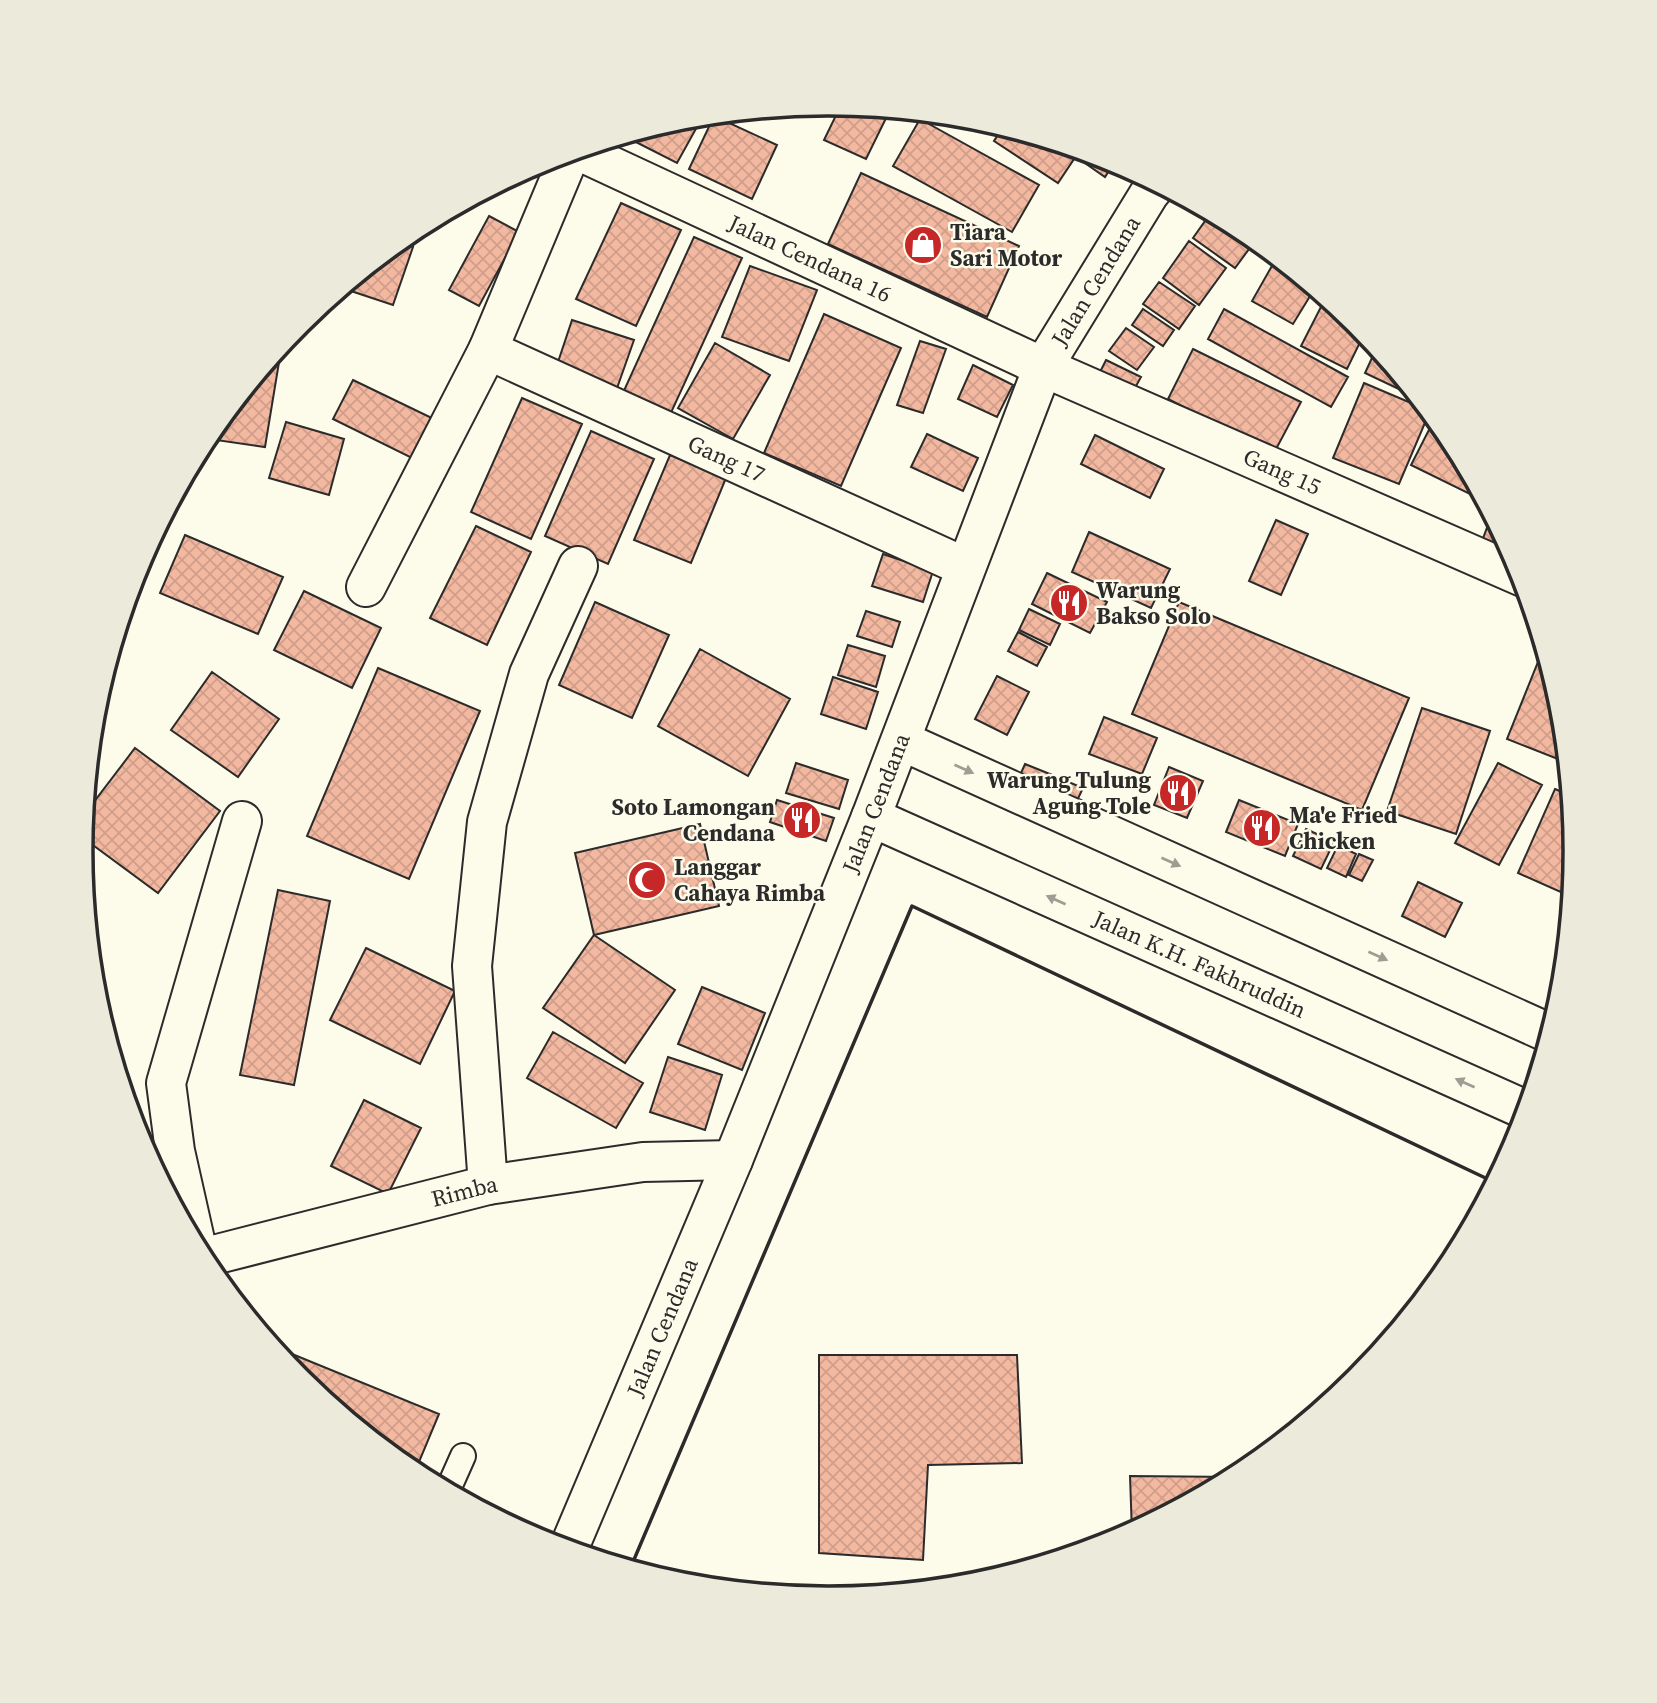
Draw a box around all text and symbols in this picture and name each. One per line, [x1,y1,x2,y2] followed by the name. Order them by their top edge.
[723,206,896,310] street label: Jalan Cendana 16
[1043,209,1148,353] street label: Jalan Cendana
[950,216,1063,274] place label: Tiara Sari Motor
[902,224,944,266] shop icon: Tiara Sari Motor
[683,427,770,490] street label: Gang 17
[1238,441,1326,503] street label: Gang 15
[1096,574,1211,632] place label: Warung Bakso Solo
[1048,582,1090,624] restaurant icon: Warung Bakso Solo
[834,728,918,879] street label: Jalan Cendana
[954,763,974,775] one-way arrow
[987,764,1152,822] place label: Warung Tulung Agung Tole
[1157,772,1199,814] restaurant icon: Warung Tulung Agung Tole
[612,791,776,849] place label: Soto Lamongan Cendana
[781,799,823,841] restaurant icon: Soto Lamongan Cendana
[1289,799,1398,857] place label: Ma'e Fried Chicken
[1241,807,1283,849] restaurant icon: Ma'e Fried Chicken
[674,851,826,909] place label: Langgar Cahaya Rimba
[1161,856,1181,868] one-way arrow
[626,859,668,901] mosque icon: Langgar Cahaya Rimba
[1046,894,1067,905] one-way arrow
[1087,902,1311,1026] street label: Jalan K.H. Fakhruddin
[1368,951,1389,962] one-way arrow
[1455,1077,1475,1089] one-way arrow
[428,1168,500,1215] street label: Rimba
[618,1253,706,1402] street label: Jalan Cendana

